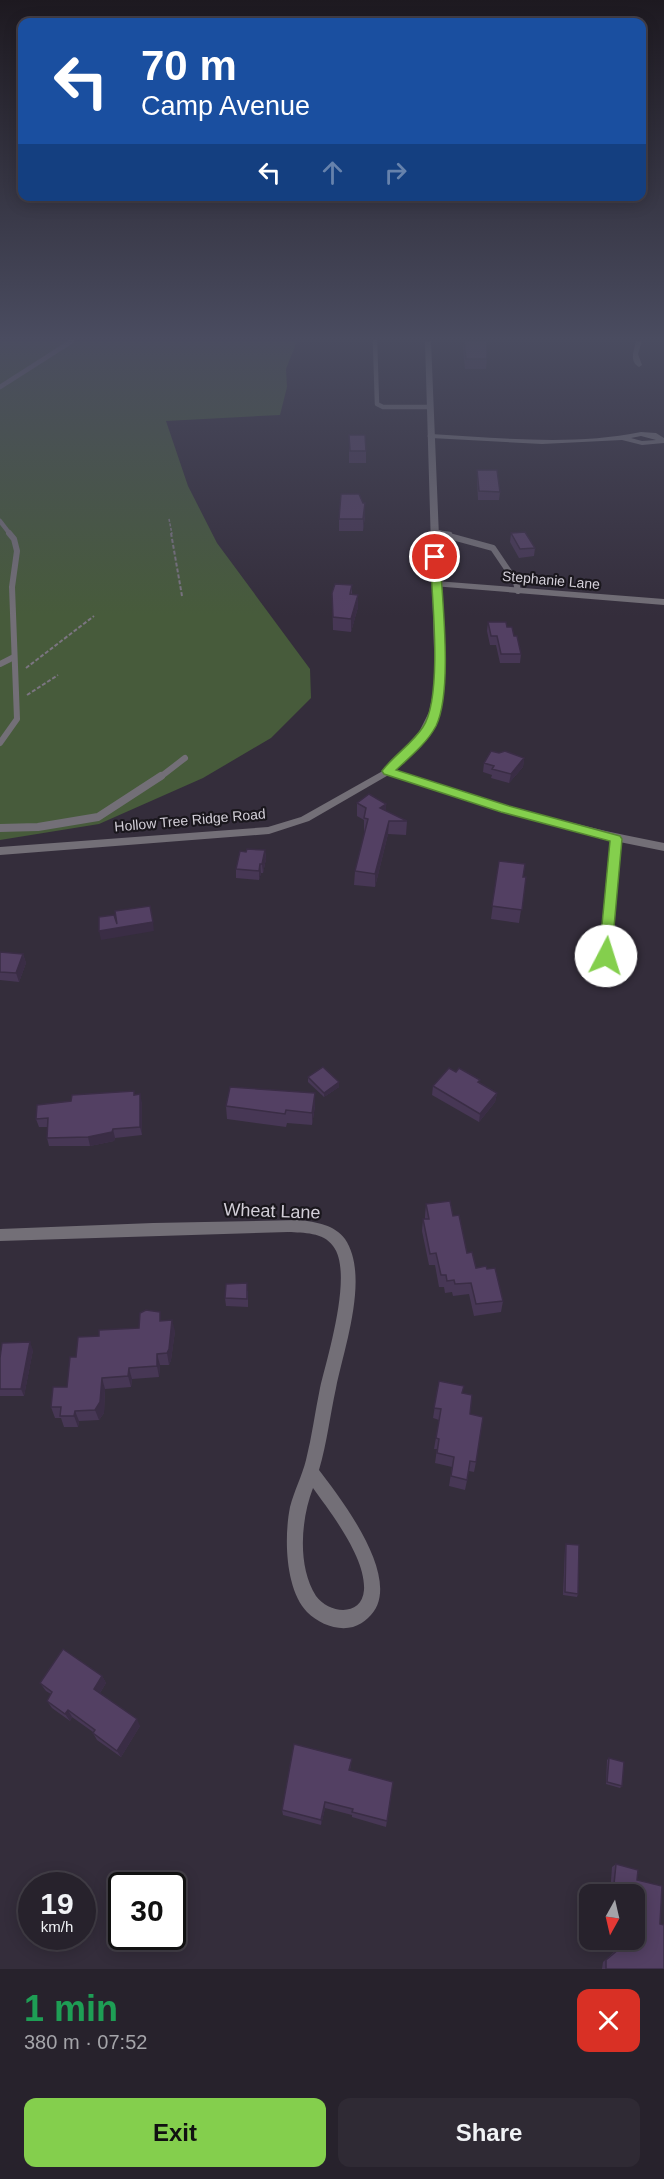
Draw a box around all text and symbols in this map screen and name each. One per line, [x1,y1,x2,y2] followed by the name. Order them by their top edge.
[42,42,120,120] icon: left
[141,42,237,89] text: 70 m
[141,91,310,121] text: Camp Avenue
[253,156,286,189] icon: left
[316,156,349,189] icon: ahead
[379,156,412,189] icon: right
[409,531,460,582] pin
[418,540,451,573] icon: arrive
[501,568,601,592] street label: Stephanie Lane
[114,805,266,835] street label: Hollow Tree Ridge Road
[574,924,638,988] position arrow
[223,1199,321,1223] street label: Wheat Lane
[108,1872,186,1950] speed limit sign: 30
[579,1884,645,1950] north arrow
[579,1884,645,1950] map controls
[40,1887,74,1920] text: 19
[41,1918,73,1935] text: km/h
[24,1988,118,2029] text: 1 min
[577,1989,640,2052] button: close
[24,2031,147,2053] text: 380 m · 07:52
[24,2098,326,2167] button: Exit
[338,2098,640,2167] button: Share

